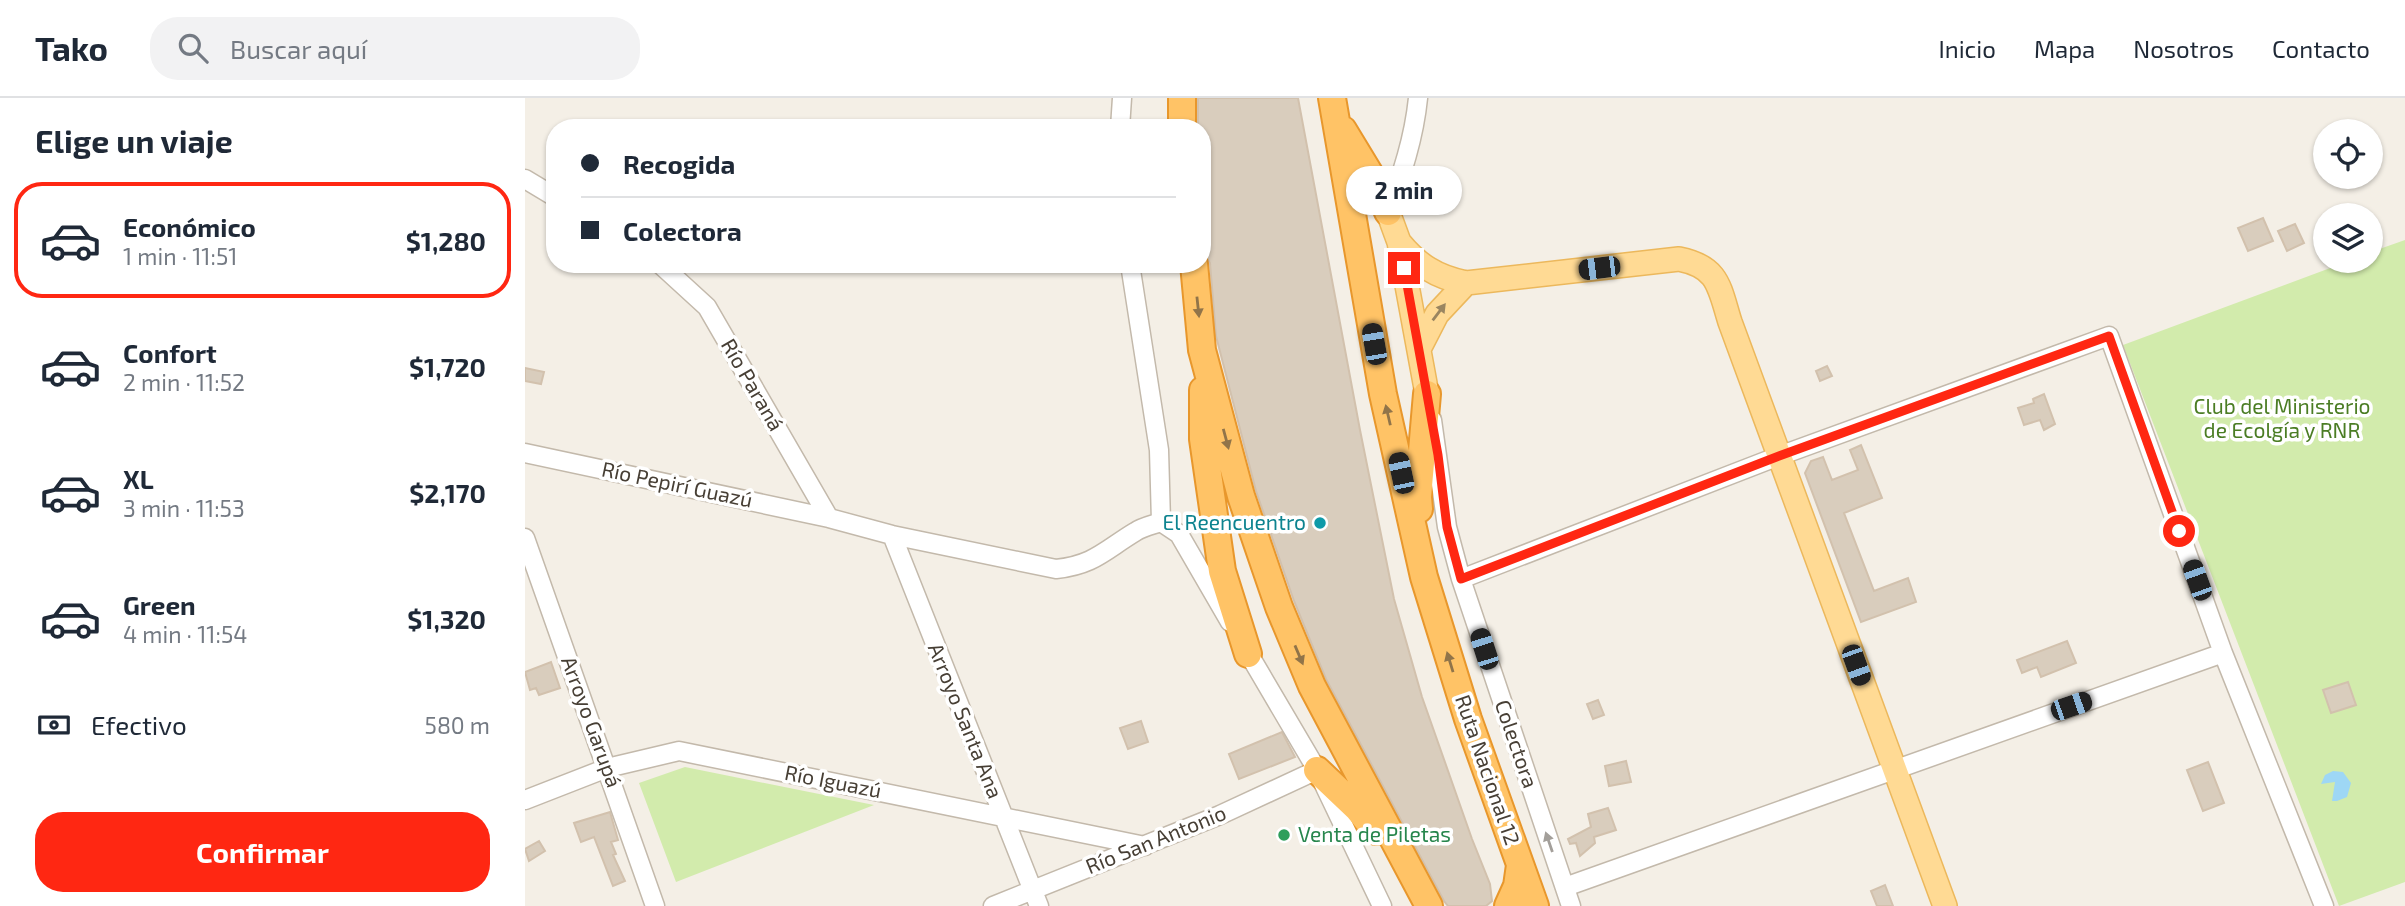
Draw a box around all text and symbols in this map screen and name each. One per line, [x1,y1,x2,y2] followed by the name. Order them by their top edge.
[150,17,640,80] search box
[35,28,108,68] text: Tako
[174,29,212,67] icon: search
[230,33,367,64] text: Buscar aquí
[1938,34,1996,63] text: Inicio
[2034,34,2095,63] text: Mapa
[2133,34,2234,63] text: Nosotros
[2272,34,2370,63] text: Contacto
[2313,119,2383,273] map controls
[2313,119,2383,189] button: locate
[35,121,233,159] text: Elige un viaje
[623,148,735,179] text: Recogida
[1346,166,1462,216] callout: 2 min
[1375,176,1433,204] text: 2 min
[2313,203,2383,273] button: layers
[39,209,102,272] icon: car
[123,211,256,242] text: Económico
[623,215,742,246] text: Colectora
[406,225,486,256] text: $1,280
[123,242,237,270] text: 1 min · 11:51
[1388,252,1420,284] route end
[1577,255,1622,281] car
[1193,296,1204,318] one-way arrow
[1432,304,1447,322] one-way arrow
[1361,321,1388,367] car
[717,334,790,435] street label: Río Paraná
[39,335,102,398] icon: car
[123,337,217,368] text: Confort
[409,351,486,382] text: $1,720
[123,368,245,396] text: 2 min · 11:52
[2193,393,2371,442] park label: Club del Ministerio de Ecolgía y RNR
[1382,404,1393,426] one-way arrow
[1221,429,1232,451] one-way arrow
[1387,450,1416,496] car
[600,455,755,512] street label: Río Pepirí Guazú
[39,461,102,524] icon: car
[123,463,154,494] text: XL
[409,477,486,508] text: $2,170
[123,494,245,522] text: 3 min · 11:53
[1162,509,1306,534] place label: El Reencuentro
[1312,515,1328,531] marker: El Reencuentro
[2163,515,2195,547] route start
[2180,557,2215,603] car
[39,587,102,650] icon: car
[123,589,196,620] text: Green
[407,603,486,634] text: $1,320
[123,620,247,648] text: 4 min · 11:54
[1468,626,1501,672] car
[924,639,1009,802] street label: Arroyo Santa Ana
[1839,642,1874,688] car
[1294,644,1305,665] one-way arrow
[1445,651,1455,672] one-way arrow
[557,652,628,791] street label: Arroyo Garupá
[2048,689,2095,723] car
[1451,691,1526,848] street label: Ruta Nacional 12
[1491,696,1544,791] street label: Colectora
[35,706,73,744] icon: cash
[91,709,187,740] text: Efectivo
[425,711,490,739] text: 580 m
[783,759,884,802] street label: Río Iguazú
[1082,799,1229,878] street label: Río San Antonio
[35,812,490,892] button: Confirmar
[1298,821,1451,846] place label: Venta de Piletas
[1276,827,1292,843] marker: Venta de Piletas
[1543,831,1554,852] one-way arrow

